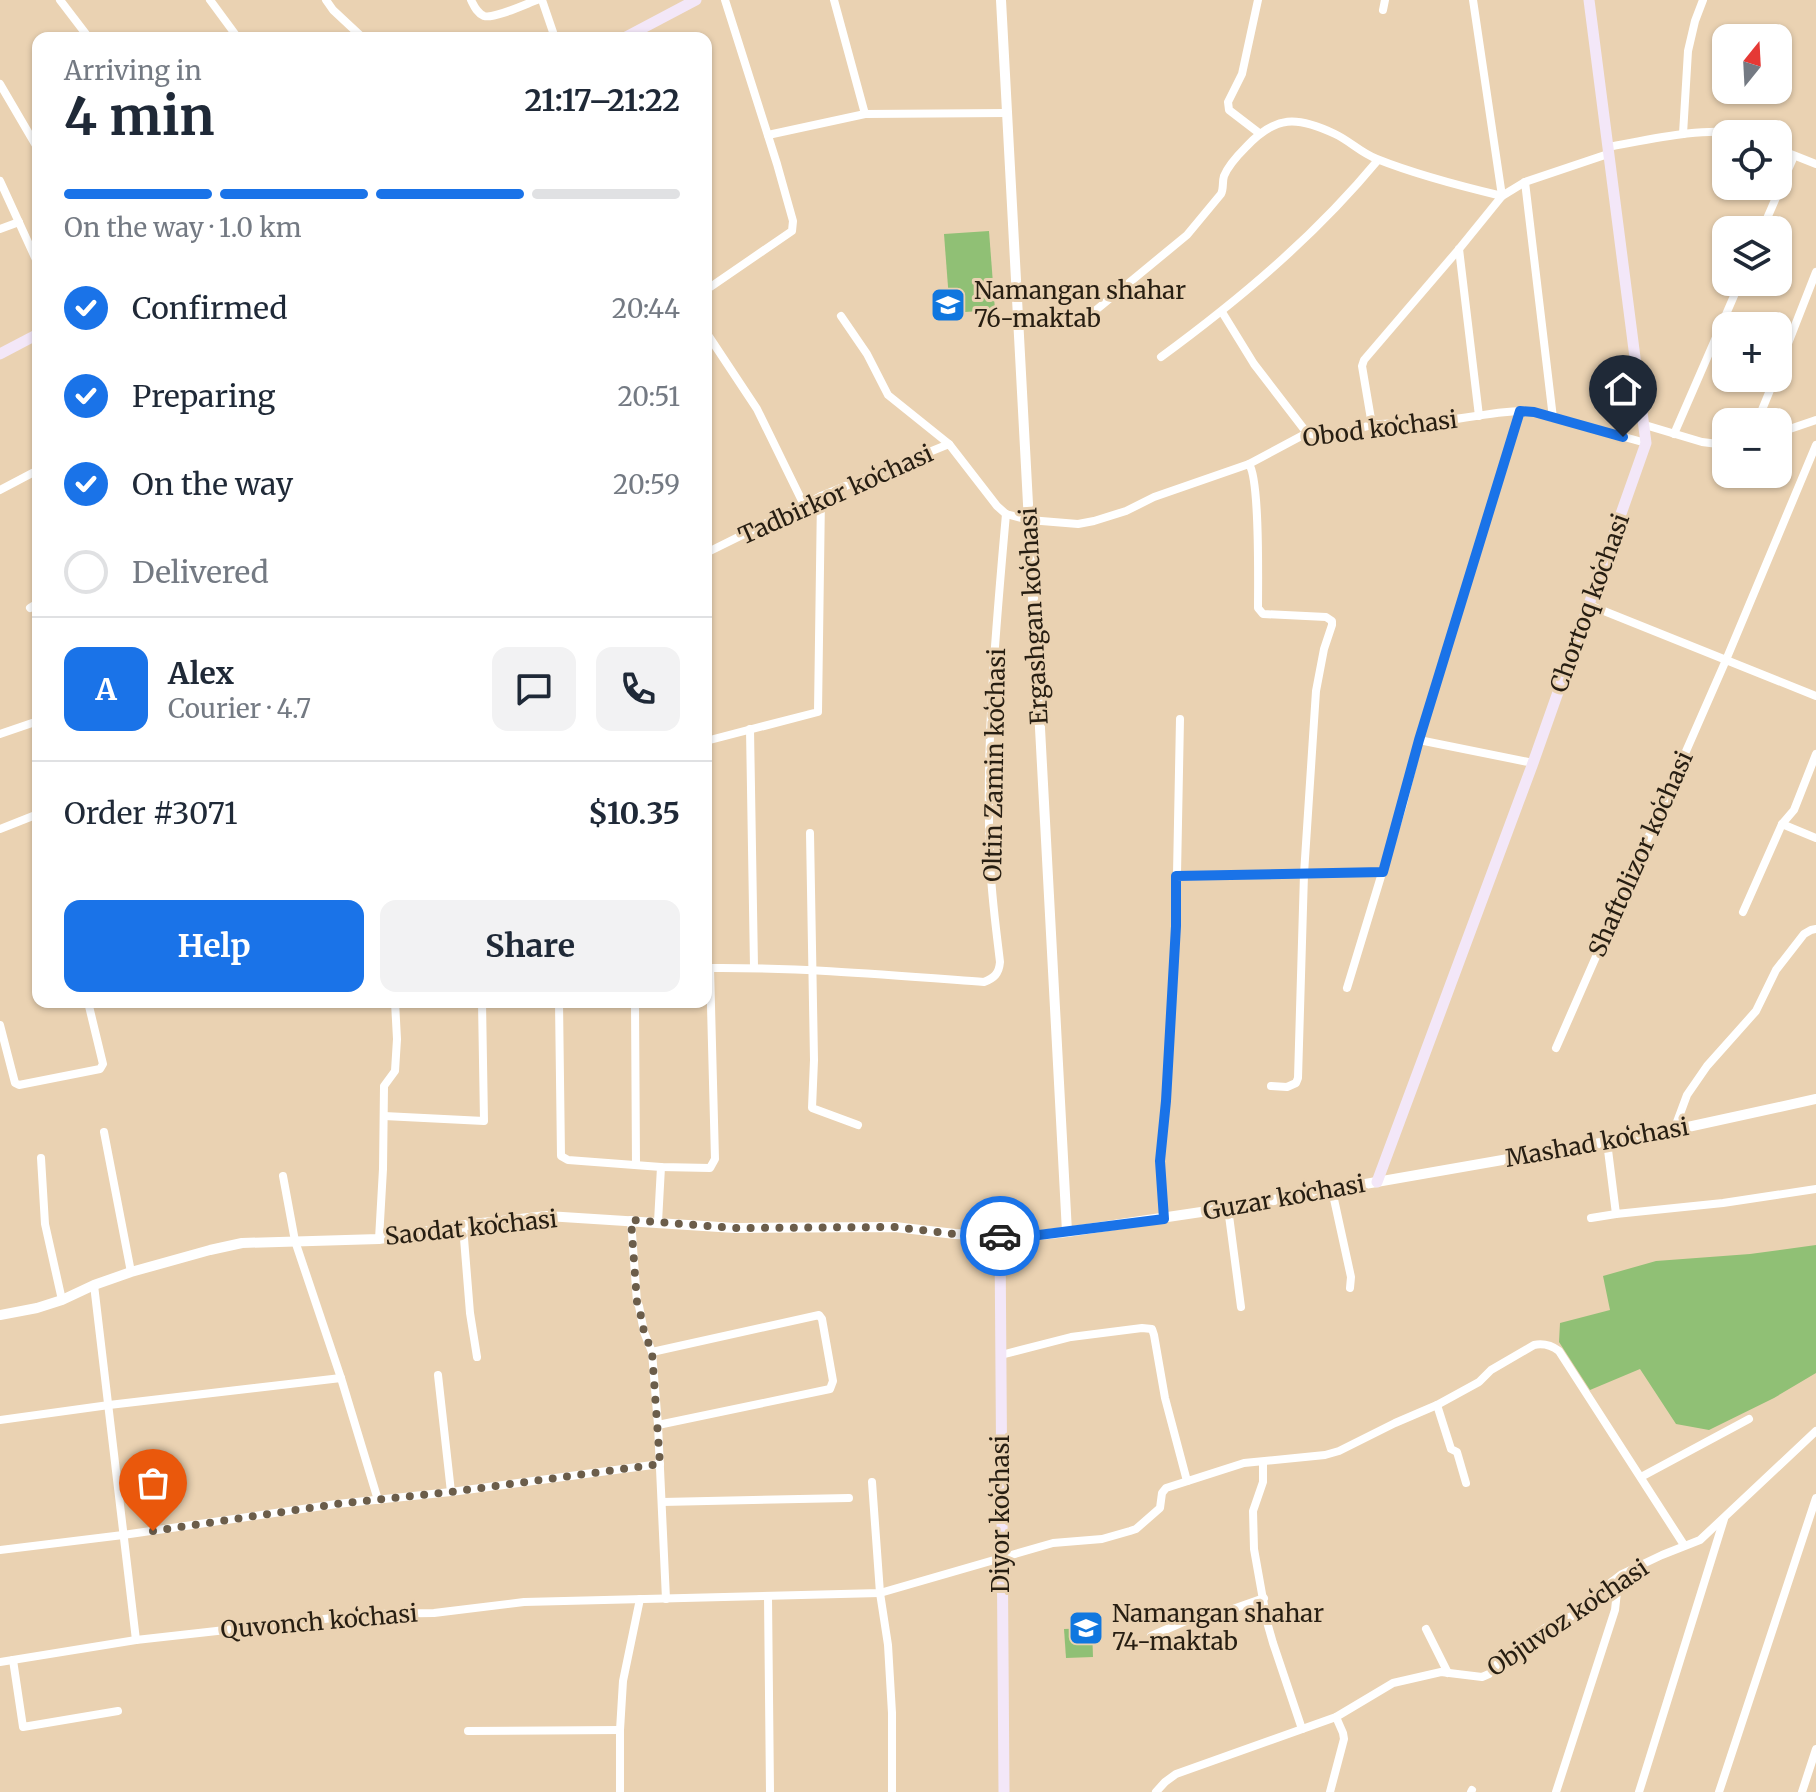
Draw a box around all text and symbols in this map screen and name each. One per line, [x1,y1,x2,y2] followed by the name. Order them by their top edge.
[1712,24,1792,104] north arrow
[1712,24,1792,488] map controls
[64,54,202,87] text: Arriving in
[525,81,680,119] text: 21:17–21:22
[64,84,215,149] text: 4 min
[1712,120,1792,200] button: locate
[64,211,302,244] text: On the way · 1.0 km
[1712,216,1792,296] button: layers
[974,275,1186,334] place label: Namangan shahar 76-maktab
[64,286,108,330] icon: check
[929,286,967,324] school or university icon: Namangan shahar 76-maktab
[132,289,287,327] text: Confirmed
[612,292,680,325] text: 20:44
[1712,312,1792,392] button: +
[1589,355,1657,437] pin
[1601,367,1645,411] icon: home
[64,374,108,418] icon: check
[132,377,275,415] text: Preparing
[617,380,680,413] text: 20:51
[1301,404,1459,453] street label: Obod koʻchasi
[1712,408,1792,488] button: −
[734,438,938,551] street label: Tadbirkor koʻchasi
[64,462,108,506] icon: check
[132,465,293,503] text: On the way
[613,468,680,501] text: 20:59
[1012,506,1055,725] street label: Ergashgan koʻchasi
[1543,509,1636,697] street label: Chortoq koʻchasi
[132,553,269,591] text: Delivered
[492,647,576,731] button: chat
[596,647,680,731] button: phone
[977,648,1012,882] street label: Oltin Zamin koʻchasi
[168,654,234,692] text: Alex
[95,670,117,708] text: A
[168,692,311,725] text: Courier · 4.7
[1581,746,1700,962] street label: Shaftolizor koʻchasi
[64,794,238,832] text: Order #3071
[588,794,680,832] text: $10.35
[64,900,364,992] button: Help
[380,900,680,992] button: Share
[1503,1111,1691,1174] street label: Mashad koʻchasi
[1201,1168,1367,1227] street label: Guzar koʻchasi
[960,1196,1040,1276] courier
[383,1203,559,1252] street label: Saodat koʻchasi
[978,1214,1022,1258] icon: car
[985,1435,1016,1593] street label: Diyor koʻchasi
[119,1449,187,1531] pin
[131,1461,175,1505] icon: bag
[1481,1552,1654,1683] street label: Objuvoz koʻchasi
[219,1597,419,1646] street label: Quvonch koʻchasi
[1112,1598,1324,1657] place label: Namangan shahar 74-maktab
[1067,1609,1105,1647] school or university icon: Namangan shahar 74-maktab

